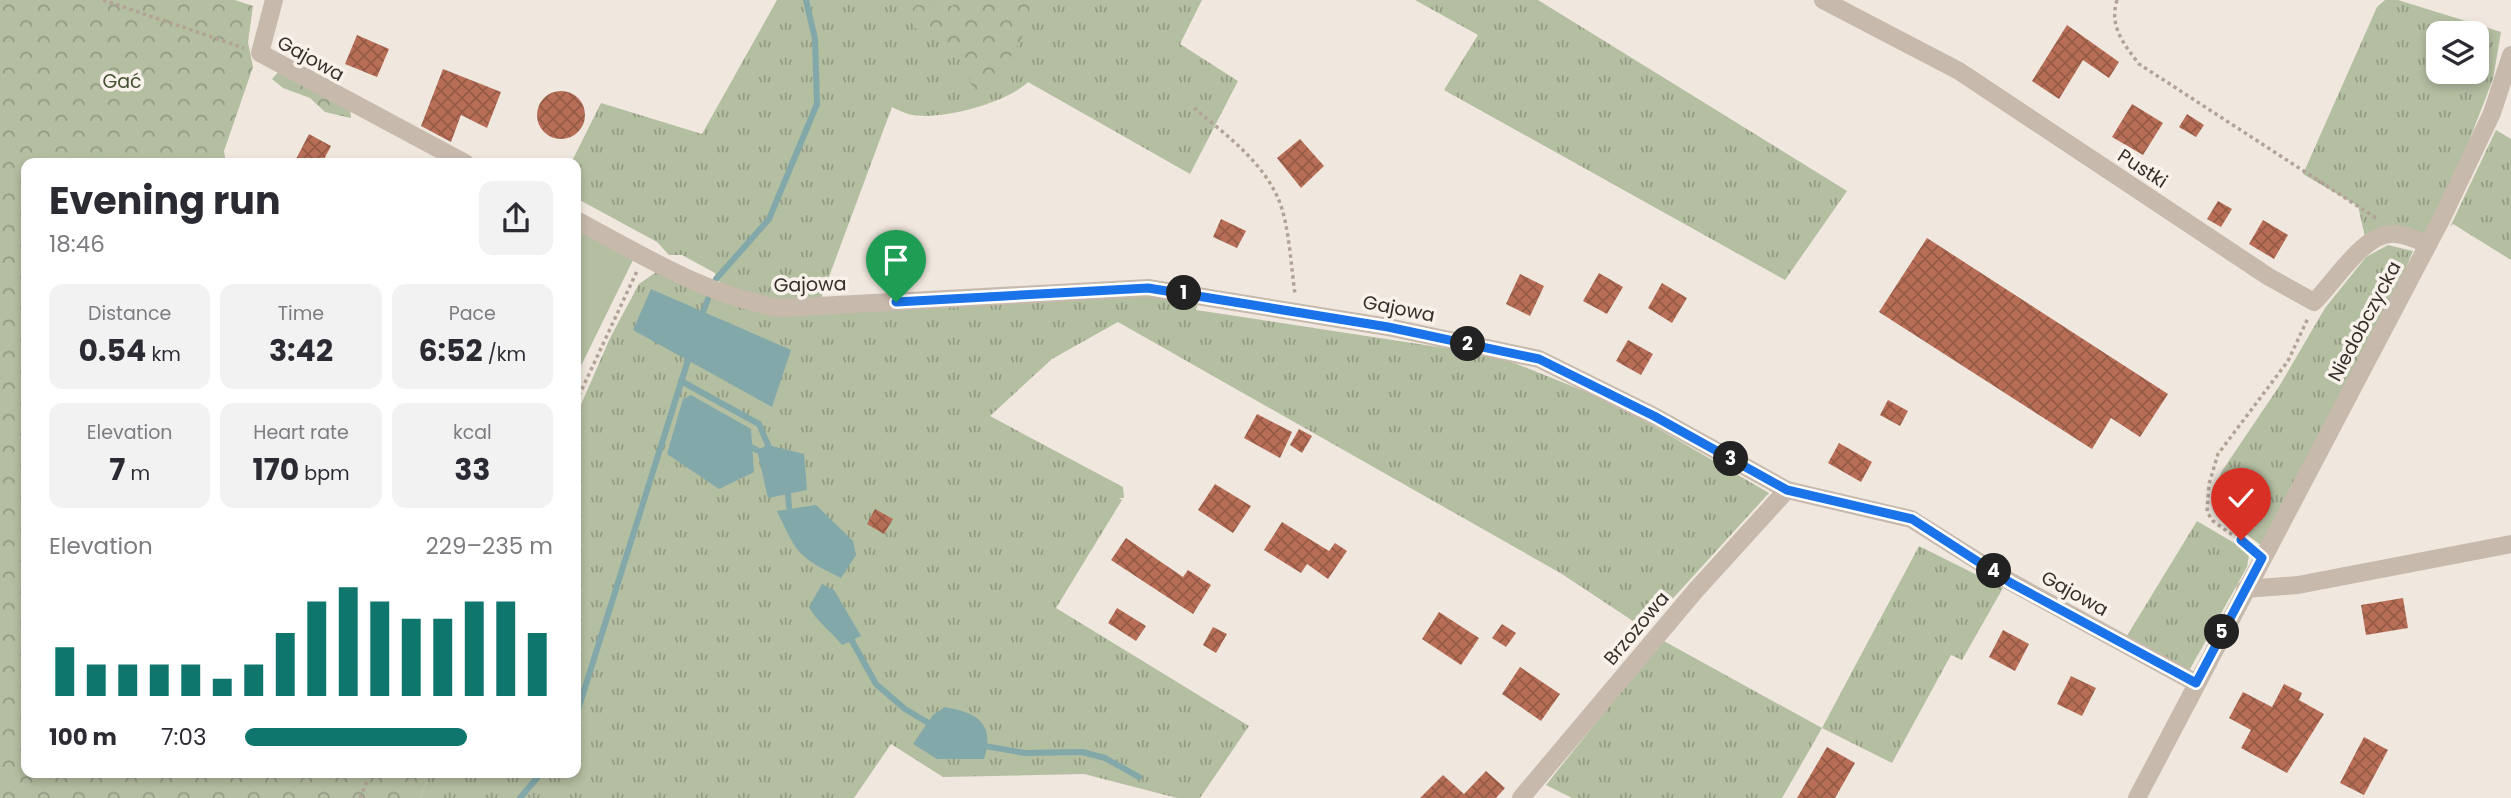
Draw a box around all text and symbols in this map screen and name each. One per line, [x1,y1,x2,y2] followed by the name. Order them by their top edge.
[2426,21,2489,84] map controls
[2426,21,2489,84] button: layers
[272,29,349,88] street label: Gajowa
[102,68,142,95] park label: Gać
[2113,142,2173,195] street label: Pustki
[49,174,281,227] text: Evening run
[479,181,553,255] button: share
[49,228,105,260] text: 18:46
[866,230,926,302] pin
[877,241,915,279] icon: arrive
[2321,256,2408,386] street label: Niedobczycka
[773,270,847,299] street label: Gajowa
[1166,276,1202,310] pin: 1
[1180,279,1187,306] text: 1
[1361,288,1437,329] street label: Gajowa
[88,300,171,327] text: Distance
[278,300,324,327] text: Time
[449,300,496,327] text: Pace
[1450,326,1486,362] pin: 2
[79,329,146,372] text: 0.54
[269,329,333,372] text: 3:42
[418,329,483,372] text: 6:52
[1462,330,1473,357] text: 2
[146,341,181,368] text: km
[483,341,526,368] text: /km
[87,419,172,446] text: Elevation
[253,419,349,446] text: Heart rate
[453,419,492,446] text: kcal
[1714,442,1748,476] pin: 3
[1725,445,1736,472] text: 3
[109,448,125,491] text: 7
[252,448,299,491] text: 170
[454,448,490,491] text: 33
[125,460,150,487] text: m
[299,460,350,487] text: bpm
[2211,468,2271,540] pin
[2222,479,2260,517] icon: check
[49,530,153,562] text: Elevation
[425,530,553,562] text: 229–235 m
[1976,554,2011,588] pin: 4
[1987,557,2000,584] text: 4
[2036,564,2113,623] street label: Gajowa
[1598,586,1675,671] street label: Brzozowa
[2204,614,2240,650] pin: 5
[2215,618,2228,645] text: 5
[49,721,117,753] text: 100 m
[161,721,206,753] text: 7:03

